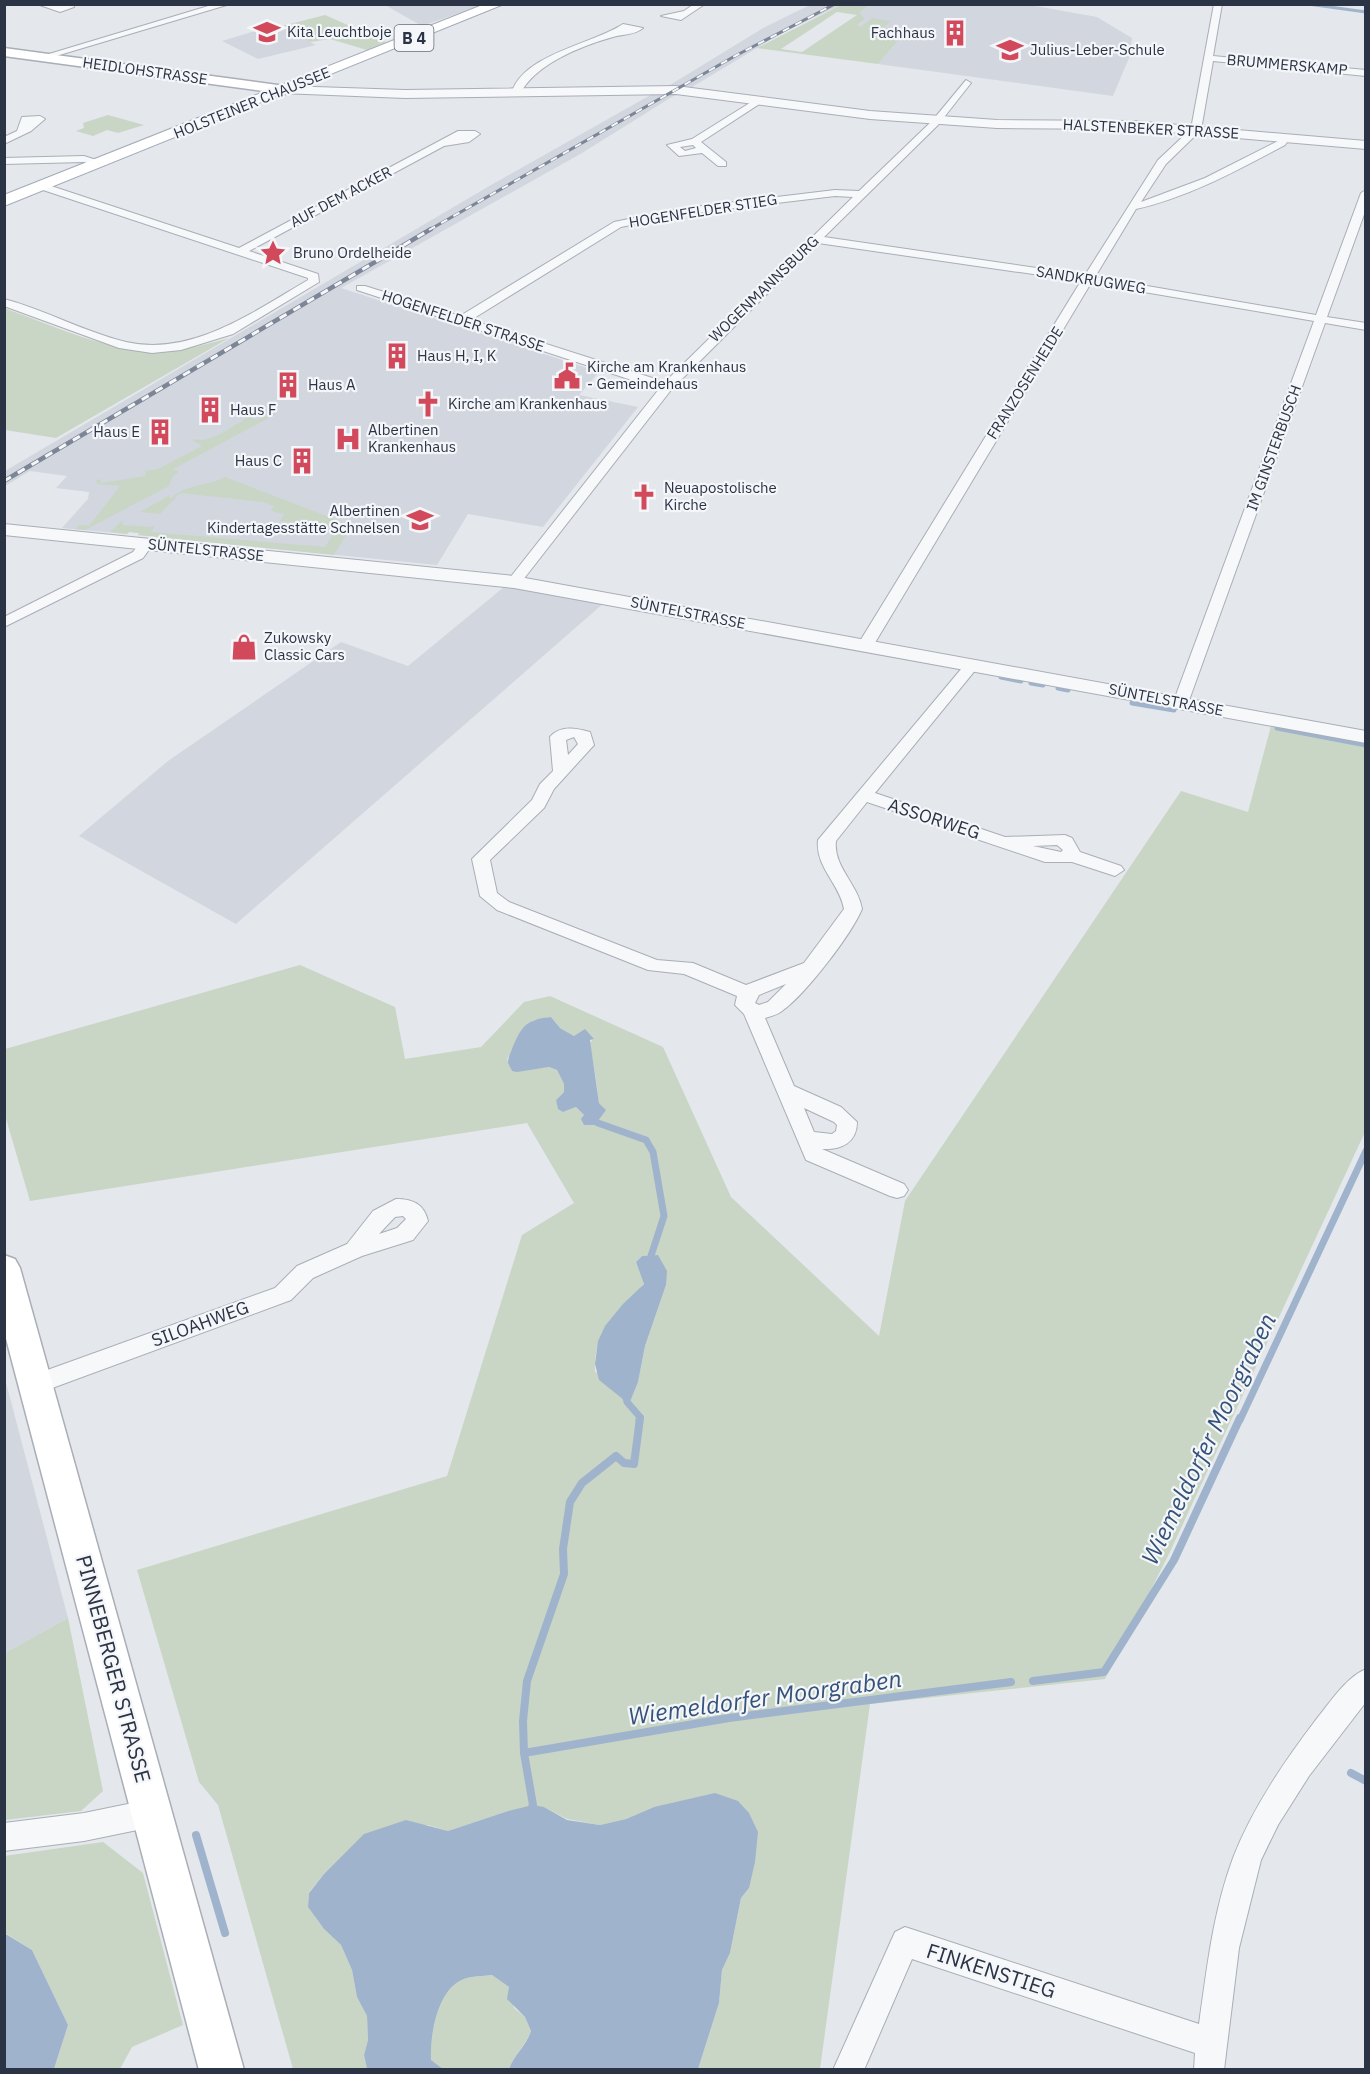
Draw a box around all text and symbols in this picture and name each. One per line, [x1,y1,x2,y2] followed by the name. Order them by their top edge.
[252,17,282,47] school or university icon: Kita Leuchtboje
[940,18,970,48] building icon: Fachhaus
[287,22,392,41] place label: Kita Leuchtboje
[871,23,935,42] place label: Fachhaus
[394,25,434,51] road number: B 4
[995,35,1025,65] school or university icon: Julius-Leber-Schule
[1030,40,1165,59] place label: Julius-Leber-Schule
[1226,50,1348,79] street label: BRUMMERSKAMP
[81,52,209,89] street label: HEIDLOHSTRASSE
[171,62,333,143] street label: HOLSTEINER CHAUSSEE
[1062,114,1240,143] street label: HALSTENBEKER STRASSE
[287,162,395,231] street label: AUF DEM ACKER
[627,189,778,232] street label: HOGENFELDER STIEG
[705,231,823,346] street label: WOGENMANNSBURG
[258,238,288,268] place icon: Bruno Ordelheide
[293,243,412,262] place label: Bruno Ordelheide
[1035,261,1147,298] street label: SANDKRUGWEG
[379,285,547,356] street label: HOGENFELDER STRASSE
[982,323,1067,443] street label: FRANZOSENHEIDE
[382,341,412,371] building icon: Haus H, I, K
[417,346,497,365] place label: Haus H, I, K
[587,357,746,393] place label: Kirche am Krankenhaus - Gemeindehaus
[552,361,582,391] public building icon: Kirche am Krankenhaus - Gemeindehaus
[273,370,303,400] building icon: Haus A
[308,375,356,394] place label: Haus A
[1242,382,1305,513] street label: IM GINSTERBUSCH
[413,389,443,419] church icon: Kirche am Krankenhaus
[448,394,607,413] place label: Kirche am Krankenhaus
[195,395,225,425] building icon: Haus F
[230,400,276,419] place label: Haus F
[145,417,175,447] building icon: Haus E
[368,420,456,456] place label: Albertinen Krankenhaus
[93,422,140,441] place label: Haus E
[333,424,363,454] hospital icon: Albertinen Krankenhaus
[287,446,317,476] building icon: Haus C
[235,451,282,470] place label: Haus C
[664,478,777,514] place label: Neuapostolische Kirche
[629,482,659,512] church icon: Neuapostolische Kirche
[207,501,400,537] place label: Albertinen Kindertagesstätte Schnelsen
[405,505,435,535] school or university icon: Albertinen Kindertagesstätte Schnelsen
[147,534,265,565] street label: SÜNTELSTRASSE
[629,592,747,633] street label: SÜNTELSTRASSE
[264,628,345,664] place label: Zukowsky Classic Cars
[229,632,259,662] shop icon: Zukowsky Classic Cars
[1107,679,1225,720] street label: SÜNTELSTRASSE
[885,793,983,844] street label: ASSORWEG
[148,1295,252,1352] street label: SILOAHWEG
[1133,1308,1283,1570] water label: Wiemeldorfer Moorgraben
[70,1552,158,1786] street label: PINNEBERGER STRASSE
[626,1662,904,1732] water label: Wiemeldorfer Moorgraben
[923,1936,1060,2004] street label: FINKENSTIEG

